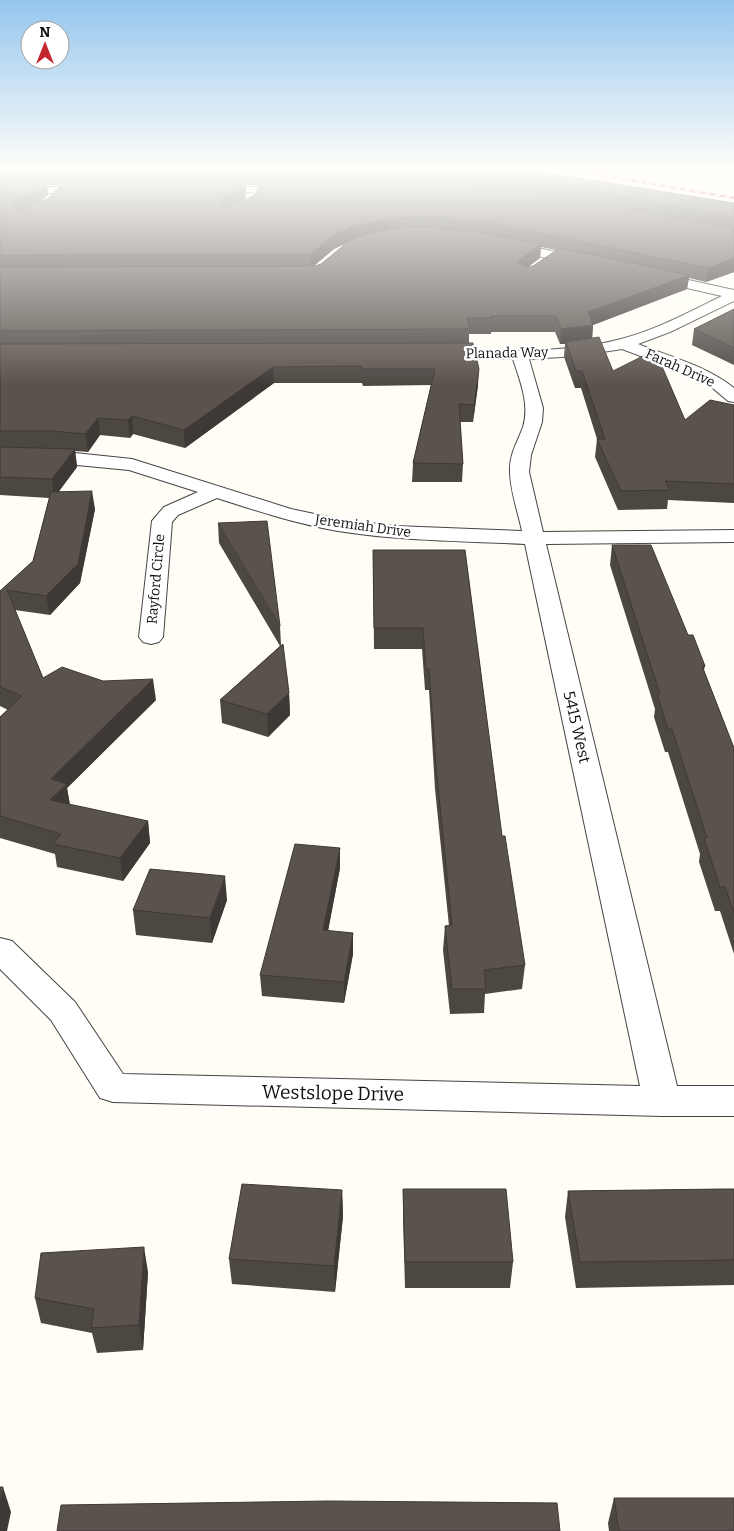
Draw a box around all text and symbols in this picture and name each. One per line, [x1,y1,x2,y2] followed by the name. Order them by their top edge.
[20,20,70,70] north arrow
[40,24,51,41] text: N
[466,344,549,362] street label: Planada Way
[642,345,718,391] street label: Farah Drive
[313,511,412,541] street label: Jeremiah Drive
[144,533,168,625] street label: Rayford Circle
[559,689,595,765] street label: 5415 West
[262,1080,404,1106] street label: Westslope Drive

